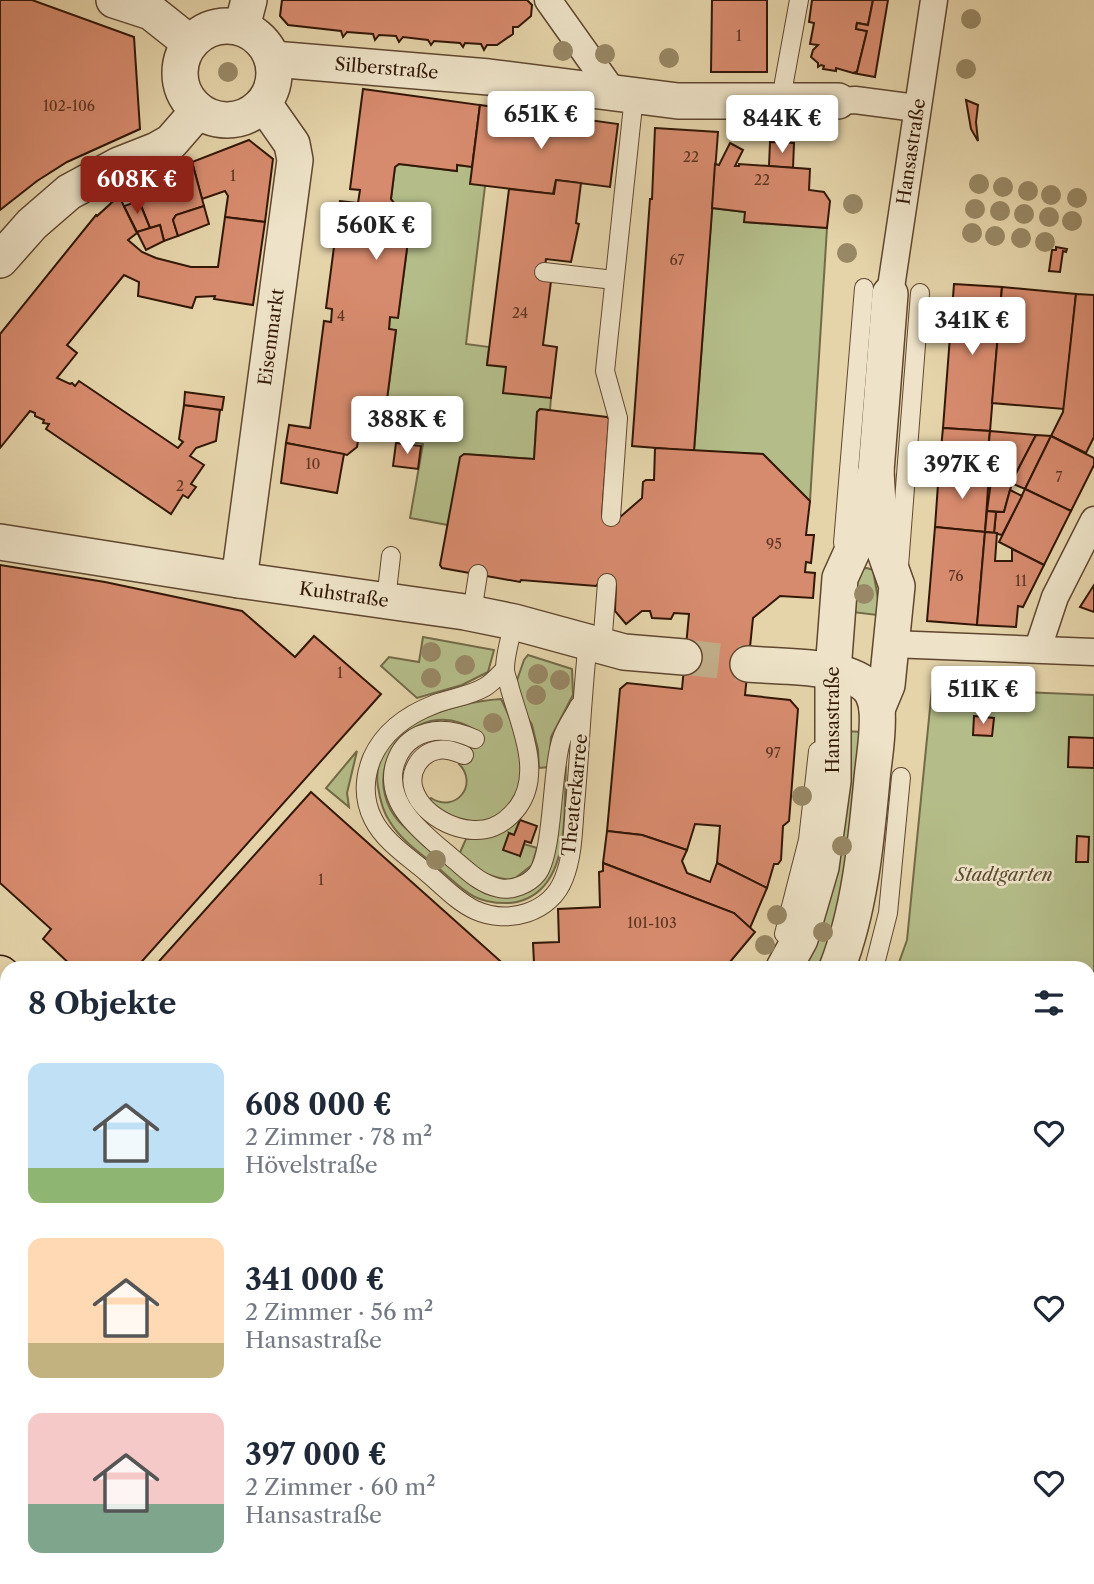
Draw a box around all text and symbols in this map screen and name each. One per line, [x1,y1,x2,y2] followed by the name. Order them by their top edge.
[736,27,742,45] house number: 1
[334,53,439,84] street label: Silberstraße
[484,92,598,151] pin: 651K €
[725,96,839,155] pin: 844K €
[43,97,95,115] house number: 102-106
[893,97,930,206] street label: Hansastraße
[503,100,579,128] text: 651K €
[742,104,822,132] text: 844K €
[683,148,699,166] house number: 22
[80,156,194,216] pin: 608K €
[97,165,177,193] text: 608K €
[230,167,236,185] house number: 1
[754,171,770,189] house number: 22
[319,202,433,262] pin: 560K €
[336,211,416,239] text: 560K €
[670,251,685,269] house number: 67
[254,287,289,387] street label: Eisenmarkt
[915,298,1029,357] pin: 341K €
[512,304,528,322] house number: 24
[934,306,1010,334] text: 341K €
[337,307,345,325] house number: 4
[350,396,464,456] pin: 388K €
[367,405,447,433] text: 388K €
[905,442,1019,501] pin: 397K €
[924,450,1000,478] text: 397K €
[306,455,320,473] house number: 10
[1056,468,1063,486] house number: 7
[176,477,184,495] house number: 2
[766,535,782,553] house number: 95
[949,567,963,585] house number: 76
[1015,572,1027,590] house number: 11
[298,578,390,612] street label: Kuhstraße
[337,664,343,682] house number: 1
[822,666,844,774] street label: Hansastraße
[926,666,1040,726] pin: 511K €
[947,675,1019,703] text: 511K €
[558,733,592,857] street label: Theaterkarree
[765,744,781,762] house number: 97
[954,864,1053,886] park label: Stadtgarten
[318,871,324,889] house number: 1
[627,914,677,932] house number: 101-103
[1030,984,1068,1022] icon: filters
[28,985,176,1022] text: 8 Objekte
[245,1086,392,1123] text: 608 000 €
[84,1091,168,1175] icon: home
[1030,1114,1068,1152] icon: heart
[245,1123,432,1151] text: 2 Zimmer · 78 m²
[245,1151,378,1179] text: Hövelstraße
[245,1261,385,1298] text: 341 000 €
[84,1266,168,1350] icon: home
[1030,1289,1068,1327] icon: heart
[245,1298,433,1326] text: 2 Zimmer · 56 m²
[245,1326,382,1354] text: Hansastraße
[245,1436,387,1473] text: 397 000 €
[84,1441,168,1525] icon: home
[1030,1464,1068,1502] icon: heart
[245,1473,436,1501] text: 2 Zimmer · 60 m²
[245,1501,382,1529] text: Hansastraße

